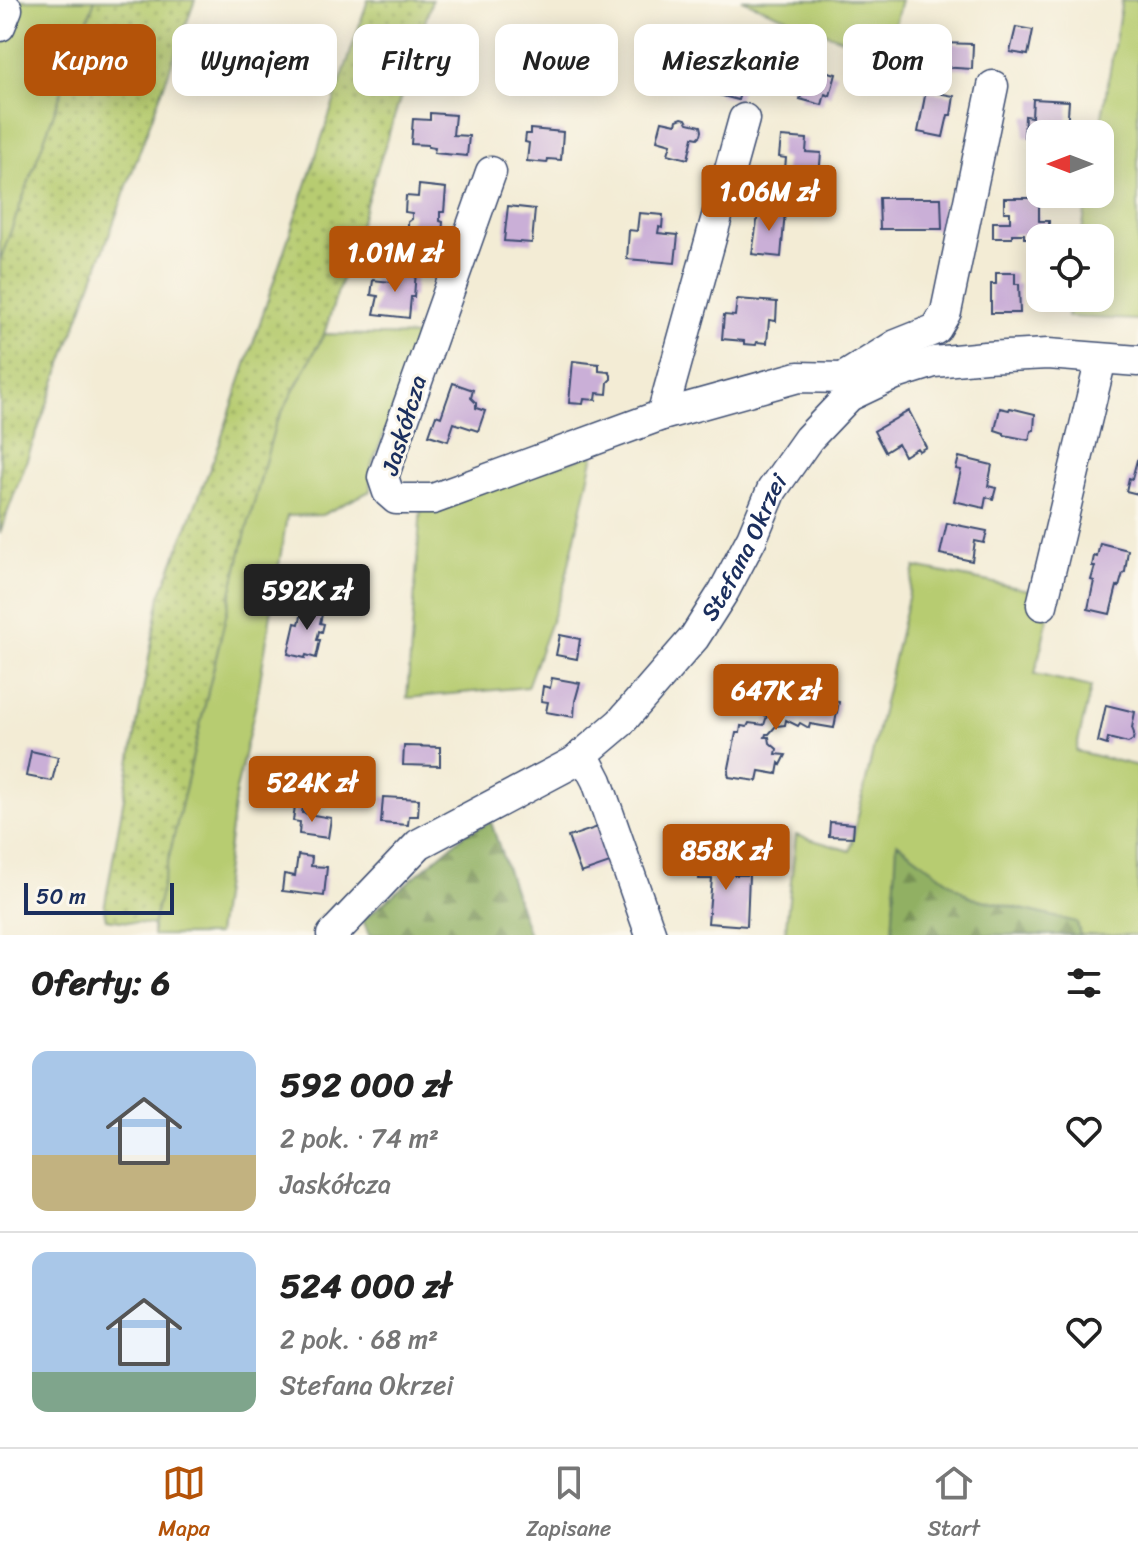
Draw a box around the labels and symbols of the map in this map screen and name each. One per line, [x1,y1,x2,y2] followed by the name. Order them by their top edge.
[1026,120,1114,208] north arrow
[686,165,852,233] pin: 1.06M zł
[312,226,478,294] pin: 1.01M zł
[369,370,439,481] street label: Jaskółcza
[689,464,799,629] street label: Stefana Okrzei
[233,564,381,632] pin: 592K zł
[702,664,850,732] pin: 647K zł
[238,756,386,824] pin: 524K zł
[652,824,800,892] pin: 858K zł
[24,879,174,915] scale bar

